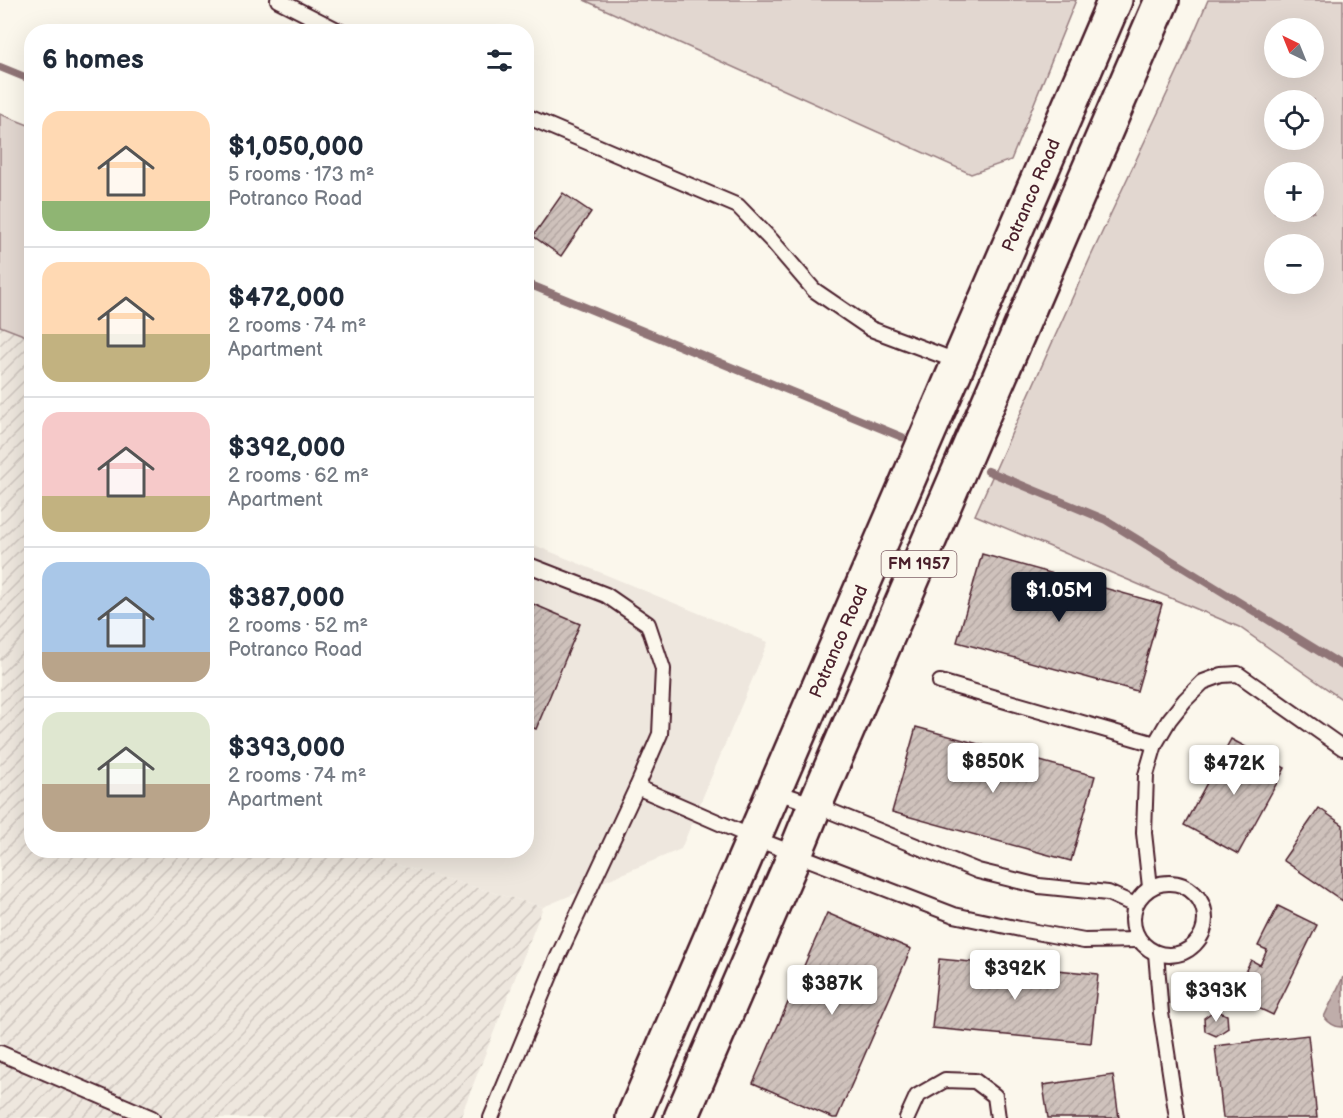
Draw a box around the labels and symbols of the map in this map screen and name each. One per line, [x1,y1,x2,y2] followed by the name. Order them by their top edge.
[1264,18,1324,78] north arrow
[997,135,1064,255] street label: Potranco Road
[882,551,956,577] road number: FM 1957
[1010,572,1108,623] pin: $1.05M
[805,582,872,701] street label: Potranco Road
[951,743,1035,794] pin: $850K
[1192,745,1276,796] pin: $472K
[973,950,1057,1001] pin: $392K
[790,965,874,1016] pin: $387K
[1174,972,1258,1023] pin: $393K

